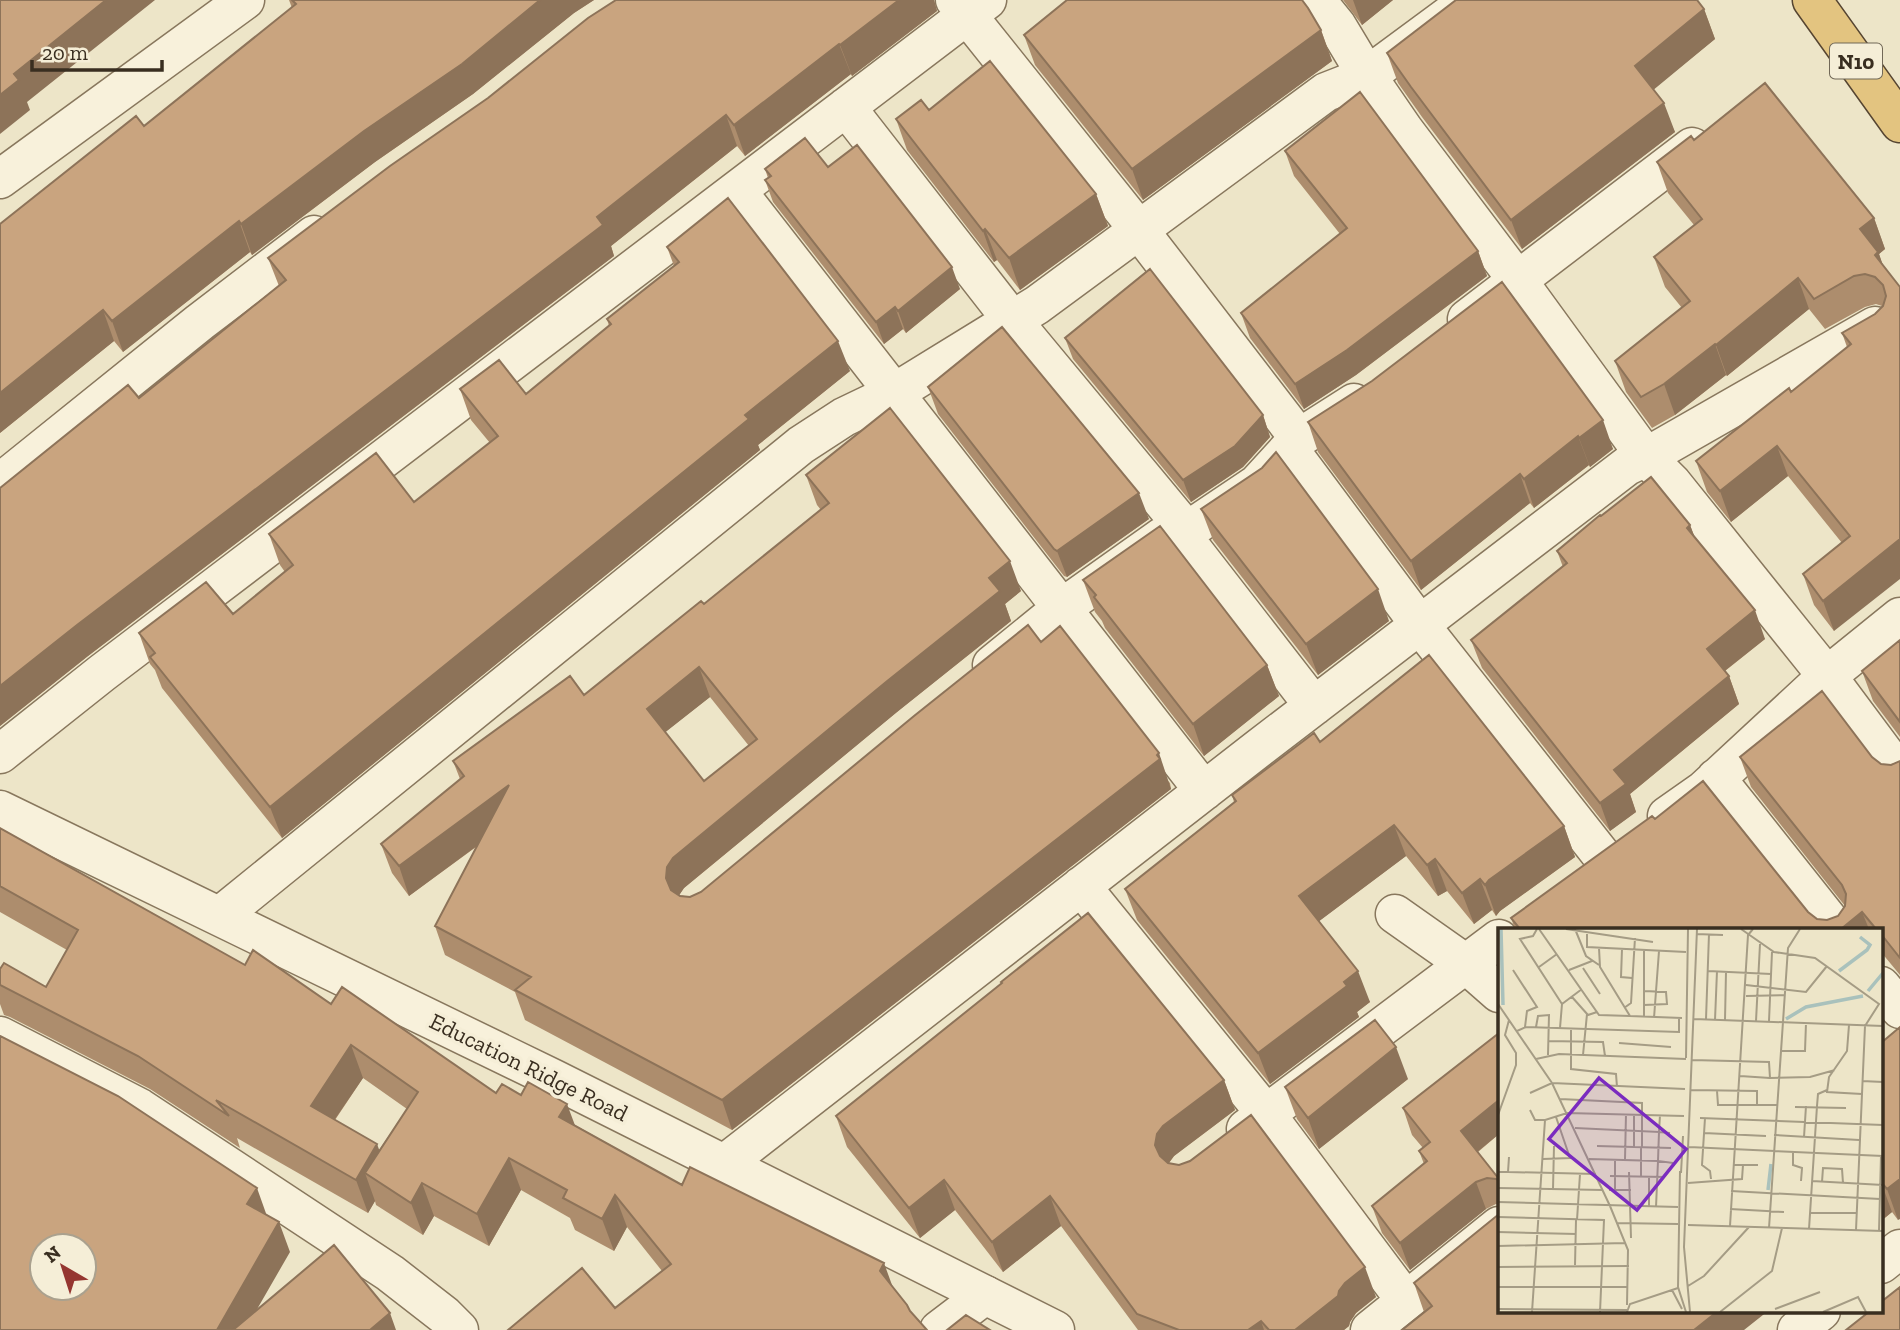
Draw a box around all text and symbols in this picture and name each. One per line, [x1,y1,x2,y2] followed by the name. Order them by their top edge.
[32,28,161,72] scale bar
[42,40,88,65] text: 20 m
[1830,43,1882,78] road number: N10
[1498,928,1882,1312] inset map
[425,1007,633,1127] street label: Education Ridge Road
[28,1232,98,1302] north arrow
[40,1241,65,1268] text: N

